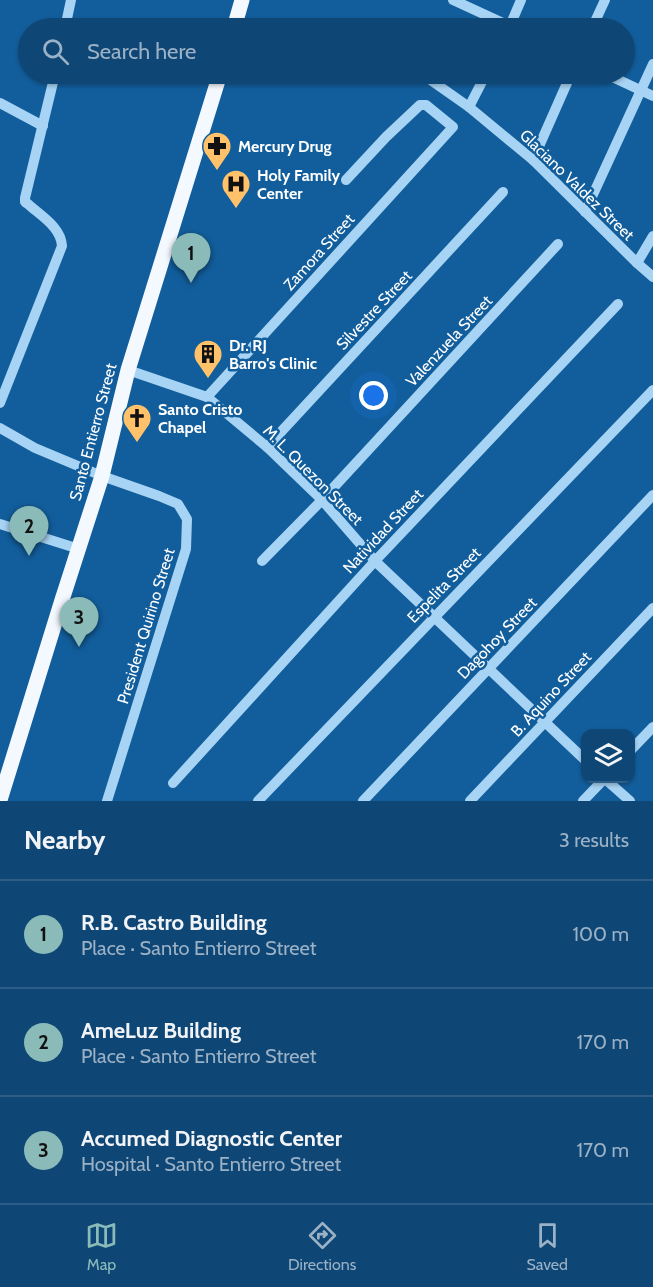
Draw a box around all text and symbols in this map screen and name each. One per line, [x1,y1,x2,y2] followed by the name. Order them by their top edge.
[18,18,635,84] search box
[39,35,72,68] icon: search
[87,38,196,65] text: Search here
[516,126,639,245] street label: Glaciano Valdez Street
[201,130,233,172] pharmacy icon: Mercury Drug
[238,137,332,156] place label: Mercury Drug
[257,166,341,203] place label: Holy Family Center
[220,168,252,210] hospital icon: Holy Family Center
[280,209,359,294] street label: Zamora Street
[172,234,210,283] pin: 1
[332,266,416,354] street label: Silvestre Street
[402,291,497,391] street label: Valenzuela Street
[229,336,317,373] place label: Dr. RJ Barro's Clinic
[192,338,224,380] building icon: Dr. RJ Barro's Clinic
[66,361,121,503] street label: Santo Entierro Street
[359,381,388,410] your location
[158,400,242,437] place label: Santo Cristo Chapel
[121,402,153,444] church icon: Santo Cristo Chapel
[259,421,367,529] street label: M. L. Quezon Street
[339,484,427,577] street label: Natividad Street
[9,506,48,556] pin: 2
[403,543,485,627] street label: Espelita Street
[113,545,179,706] street label: President Quirino Street
[453,593,541,683] street label: Dagohoy Street
[60,598,98,647] pin: 3
[507,647,596,740] street label: B. Aquino Street
[581,729,635,783] map controls
[581,729,635,783] button: layers
[24,824,105,856] text: Nearby
[559,828,629,852] text: 3 results
[81,909,267,936] text: R.B. Castro Building
[40,922,47,946] text: 1
[573,922,629,946] text: 100 m
[81,936,316,960] text: Place · Santo Entierro Street
[81,1017,241,1044] text: AmeLuz Building
[38,1030,49,1054] text: 2
[577,1030,629,1054] text: 170 m
[81,1044,316,1068] text: Place · Santo Entierro Street
[81,1125,342,1152] text: Accumed Diagnostic Center
[38,1138,49,1162] text: 3
[577,1138,629,1162] text: 170 m
[81,1152,341,1176] text: Hospital · Santo Entierro Street
[85,1219,118,1274] tab: Map
[288,1219,356,1274] tab: Directions
[526,1219,568,1274] tab: Saved

